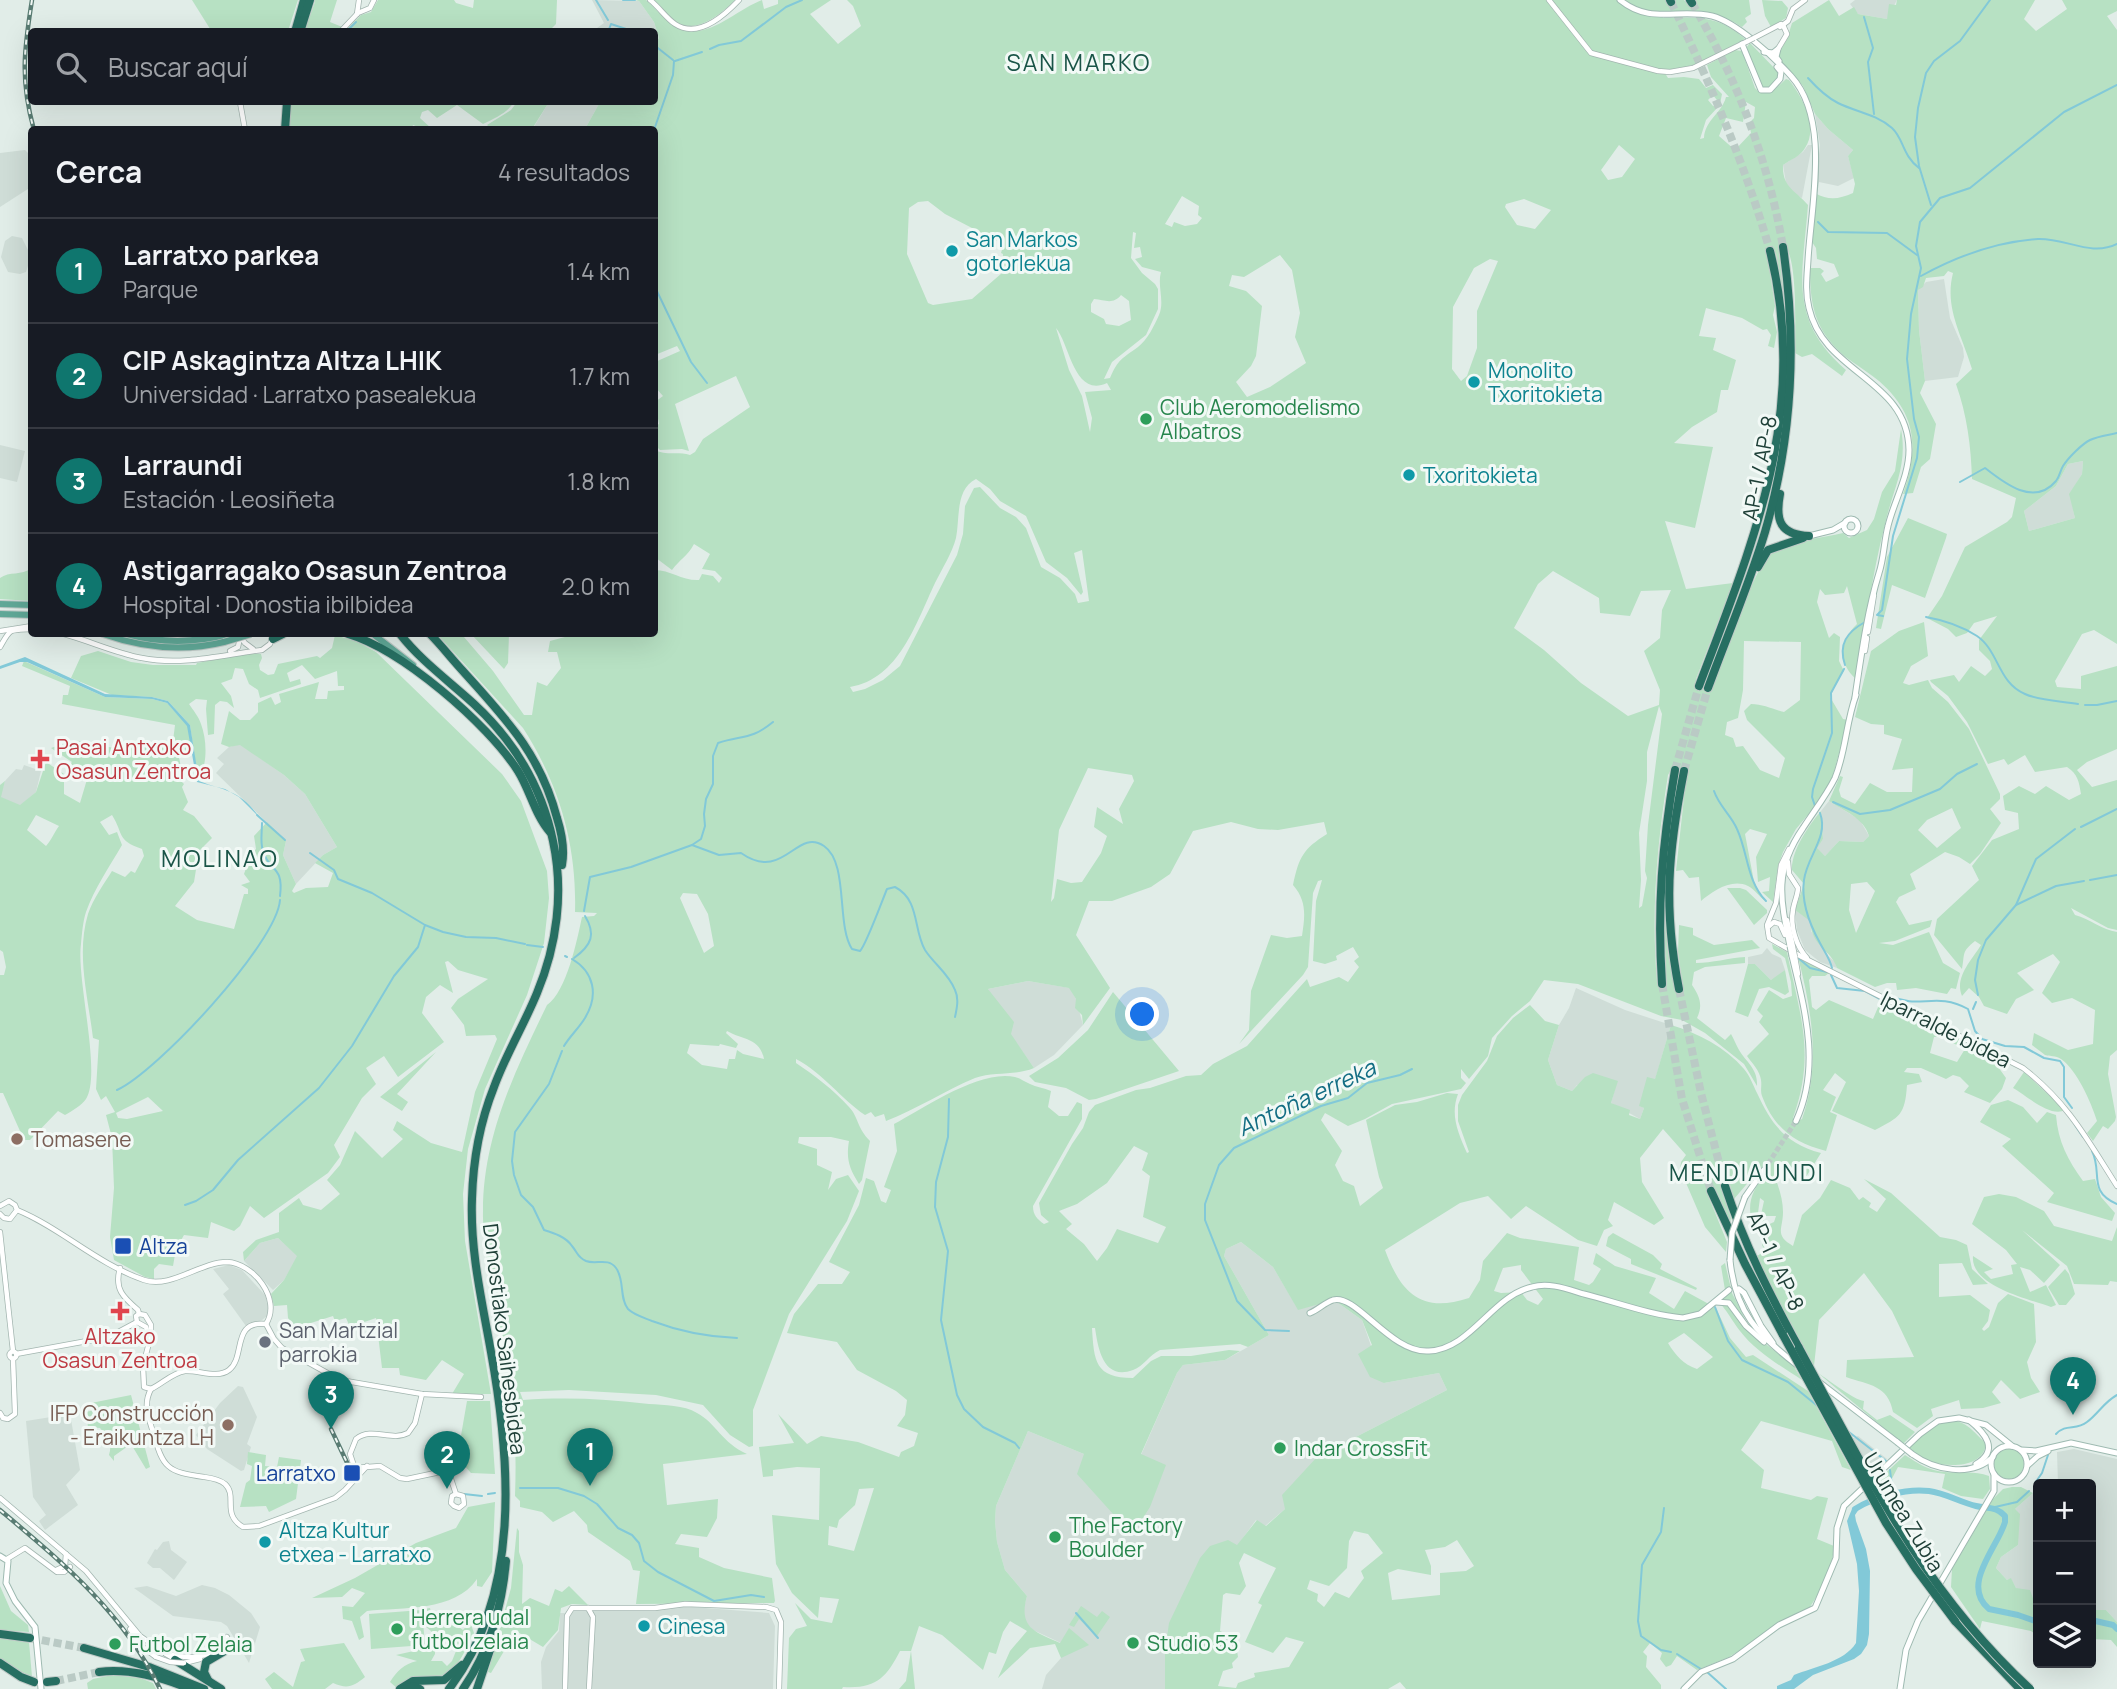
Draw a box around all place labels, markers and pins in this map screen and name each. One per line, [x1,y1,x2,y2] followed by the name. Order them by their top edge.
[966,225,1078,277] place label: San Markos gotorlekua
[944,243,960,259] marker: San Markos gotorlekua
[1488,356,1603,408] place label: Monolito Txoritokieta
[1466,374,1482,390] marker: Monolito Txoritokieta
[1160,393,1360,445] place label: Club Aeromodelismo Albatros
[1138,411,1154,427] marker: Club Aeromodelismo Albatros
[1423,461,1538,489] place label: Txoritokieta
[1401,467,1417,483] marker: Txoritokieta
[56,733,211,785] place label: Pasai Antxoko Osasun Zentroa
[30,749,50,769] marker: Pasai Antxoko Osasun Zentroa
[31,1125,131,1153] place label: Tomasene
[9,1131,25,1147] marker: Tomasene
[139,1232,188,1260] place label: Altza
[113,1236,133,1256] marker: Altza
[110,1301,130,1321] marker: Altzako Osasun Zentroa
[279,1316,398,1368] place label: San Martzial parrokia
[42,1322,198,1374] place label: Altzako Osasun Zentroa
[257,1334,273,1350] marker: San Martzial parrokia
[2050,1357,2096,1415] pin: 4
[308,1371,354,1429] pin: 3
[50,1399,214,1451] place label: IFP Construcción - Eraikuntza LH
[220,1417,236,1433] marker: IFP Construcción - Eraikuntza LH
[567,1428,613,1486] pin: 1
[424,1431,470,1489] pin: 2
[1294,1434,1428,1462] place label: Indar CrossFit
[1272,1440,1288,1456] marker: Indar CrossFit
[256,1459,336,1487] place label: Larratxo
[342,1463,362,1483] marker: Larratxo
[1069,1511,1183,1563] place label: The Factory Boulder
[279,1516,432,1568] place label: Altza Kultur etxea - Larratxo
[1047,1529,1063,1545] marker: The Factory Boulder
[257,1534,273,1550] marker: Altza Kultur etxea - Larratxo
[411,1603,529,1655] place label: Herrera udal futbol zelaia
[658,1612,725,1640] place label: Cinesa
[636,1618,652,1634] marker: Cinesa
[389,1621,405,1637] marker: Herrera udal futbol zelaia
[1147,1629,1239,1657] place label: Studio 53
[129,1630,253,1658] place label: Futbol Zelaia
[1125,1635,1141,1651] marker: Studio 53
[107,1636,123,1652] marker: Futbol Zelaia

